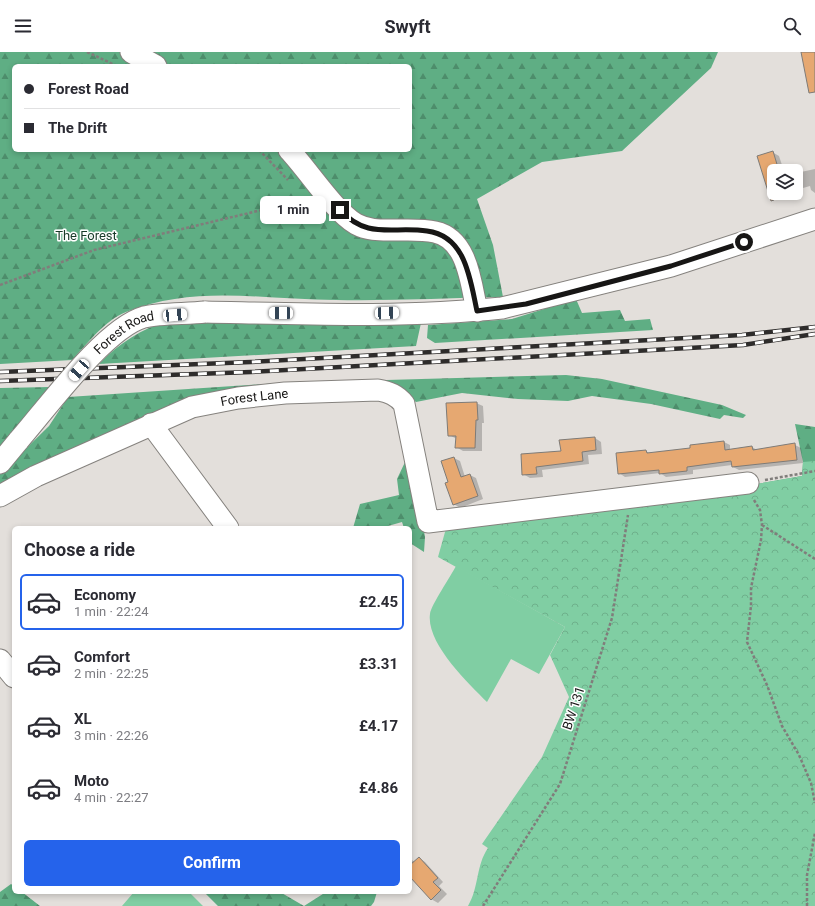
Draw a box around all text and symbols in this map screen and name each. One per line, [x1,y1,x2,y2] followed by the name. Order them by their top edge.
[12,15,34,37] icon: menu
[781,15,803,37] icon: search
[384,16,431,37] text: Swyft
[48,80,129,98] text: Forest Road
[48,119,107,137] text: The Drift
[767,164,803,200] map controls
[767,164,803,200] button: layers
[260,196,326,224] callout: 1 min
[331,201,349,219] route end
[277,202,309,217] text: 1 min
[55,228,117,243] park label: The Forest
[735,233,753,251] route start
[269,307,293,319] car
[375,307,399,319] car
[91,308,155,357] street label: Forest Road
[163,308,187,322] car
[67,357,91,383] car
[219,386,289,409] street label: Forest Lane
[24,539,135,560] text: Choose a ride
[26,584,62,620] icon: car
[74,586,136,604] text: Economy
[359,593,398,611] text: £2.45
[74,604,149,619] text: 1 min · 22:24
[26,646,62,682] icon: car
[74,648,130,666] text: Comfort
[359,655,398,673] text: £3.31
[74,666,149,681] text: 2 min · 22:25
[559,685,588,732] street label: BW 131
[26,708,62,744] icon: car
[74,710,92,728] text: XL
[359,717,398,735] text: £4.17
[74,728,149,743] text: 3 min · 22:26
[26,770,62,806] icon: car
[74,772,109,790] text: Moto
[359,779,398,797] text: £4.86
[74,790,149,805] text: 4 min · 22:27
[24,840,400,886] button: Confirm

